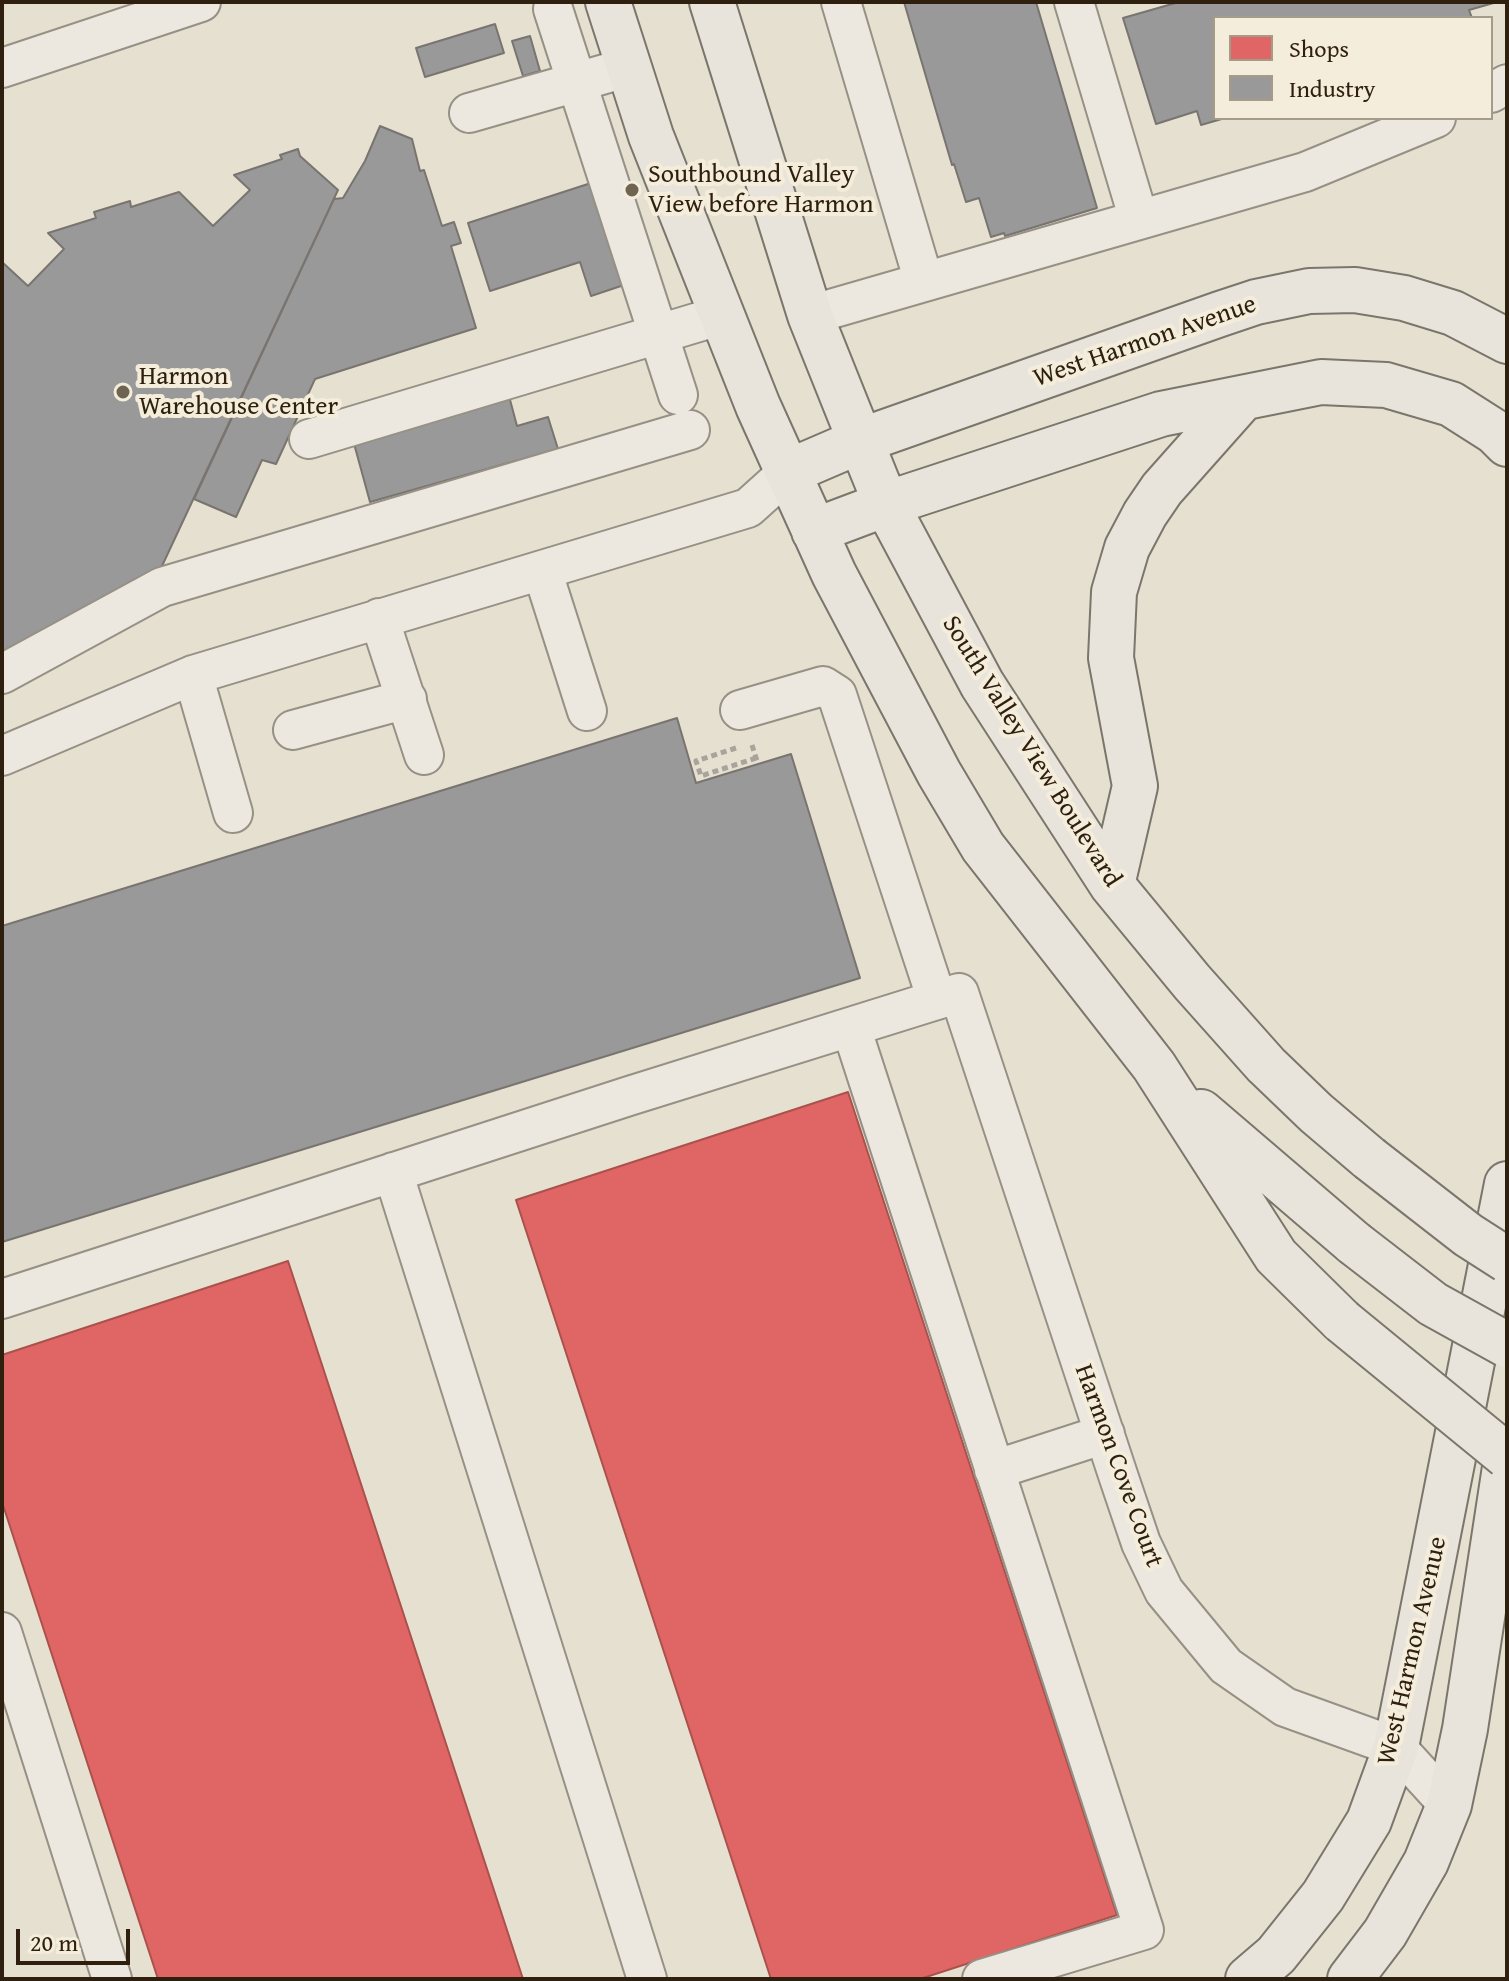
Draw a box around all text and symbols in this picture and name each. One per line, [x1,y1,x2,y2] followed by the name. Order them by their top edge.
[1213,16,1493,120] legend
[1289,31,1349,66] text: Shops
[1289,71,1376,106] text: Industry
[648,159,874,220] place label: Southbound Valley View before Harmon
[623,181,641,199] marker: Southbound Valley View before Harmon
[1030,289,1260,395] street label: West Harmon Avenue
[139,361,338,422] place label: Harmon Warehouse Center
[114,383,132,401] marker: Harmon Warehouse Center
[935,611,1127,893] street label: South Valley View Boulevard
[1067,1360,1169,1572] street label: Harmon Cove Court
[1372,1534,1454,1768] street label: West Harmon Avenue
[20,1913,134,1963] scale bar
[30,1925,78,1960] text: 20 m

